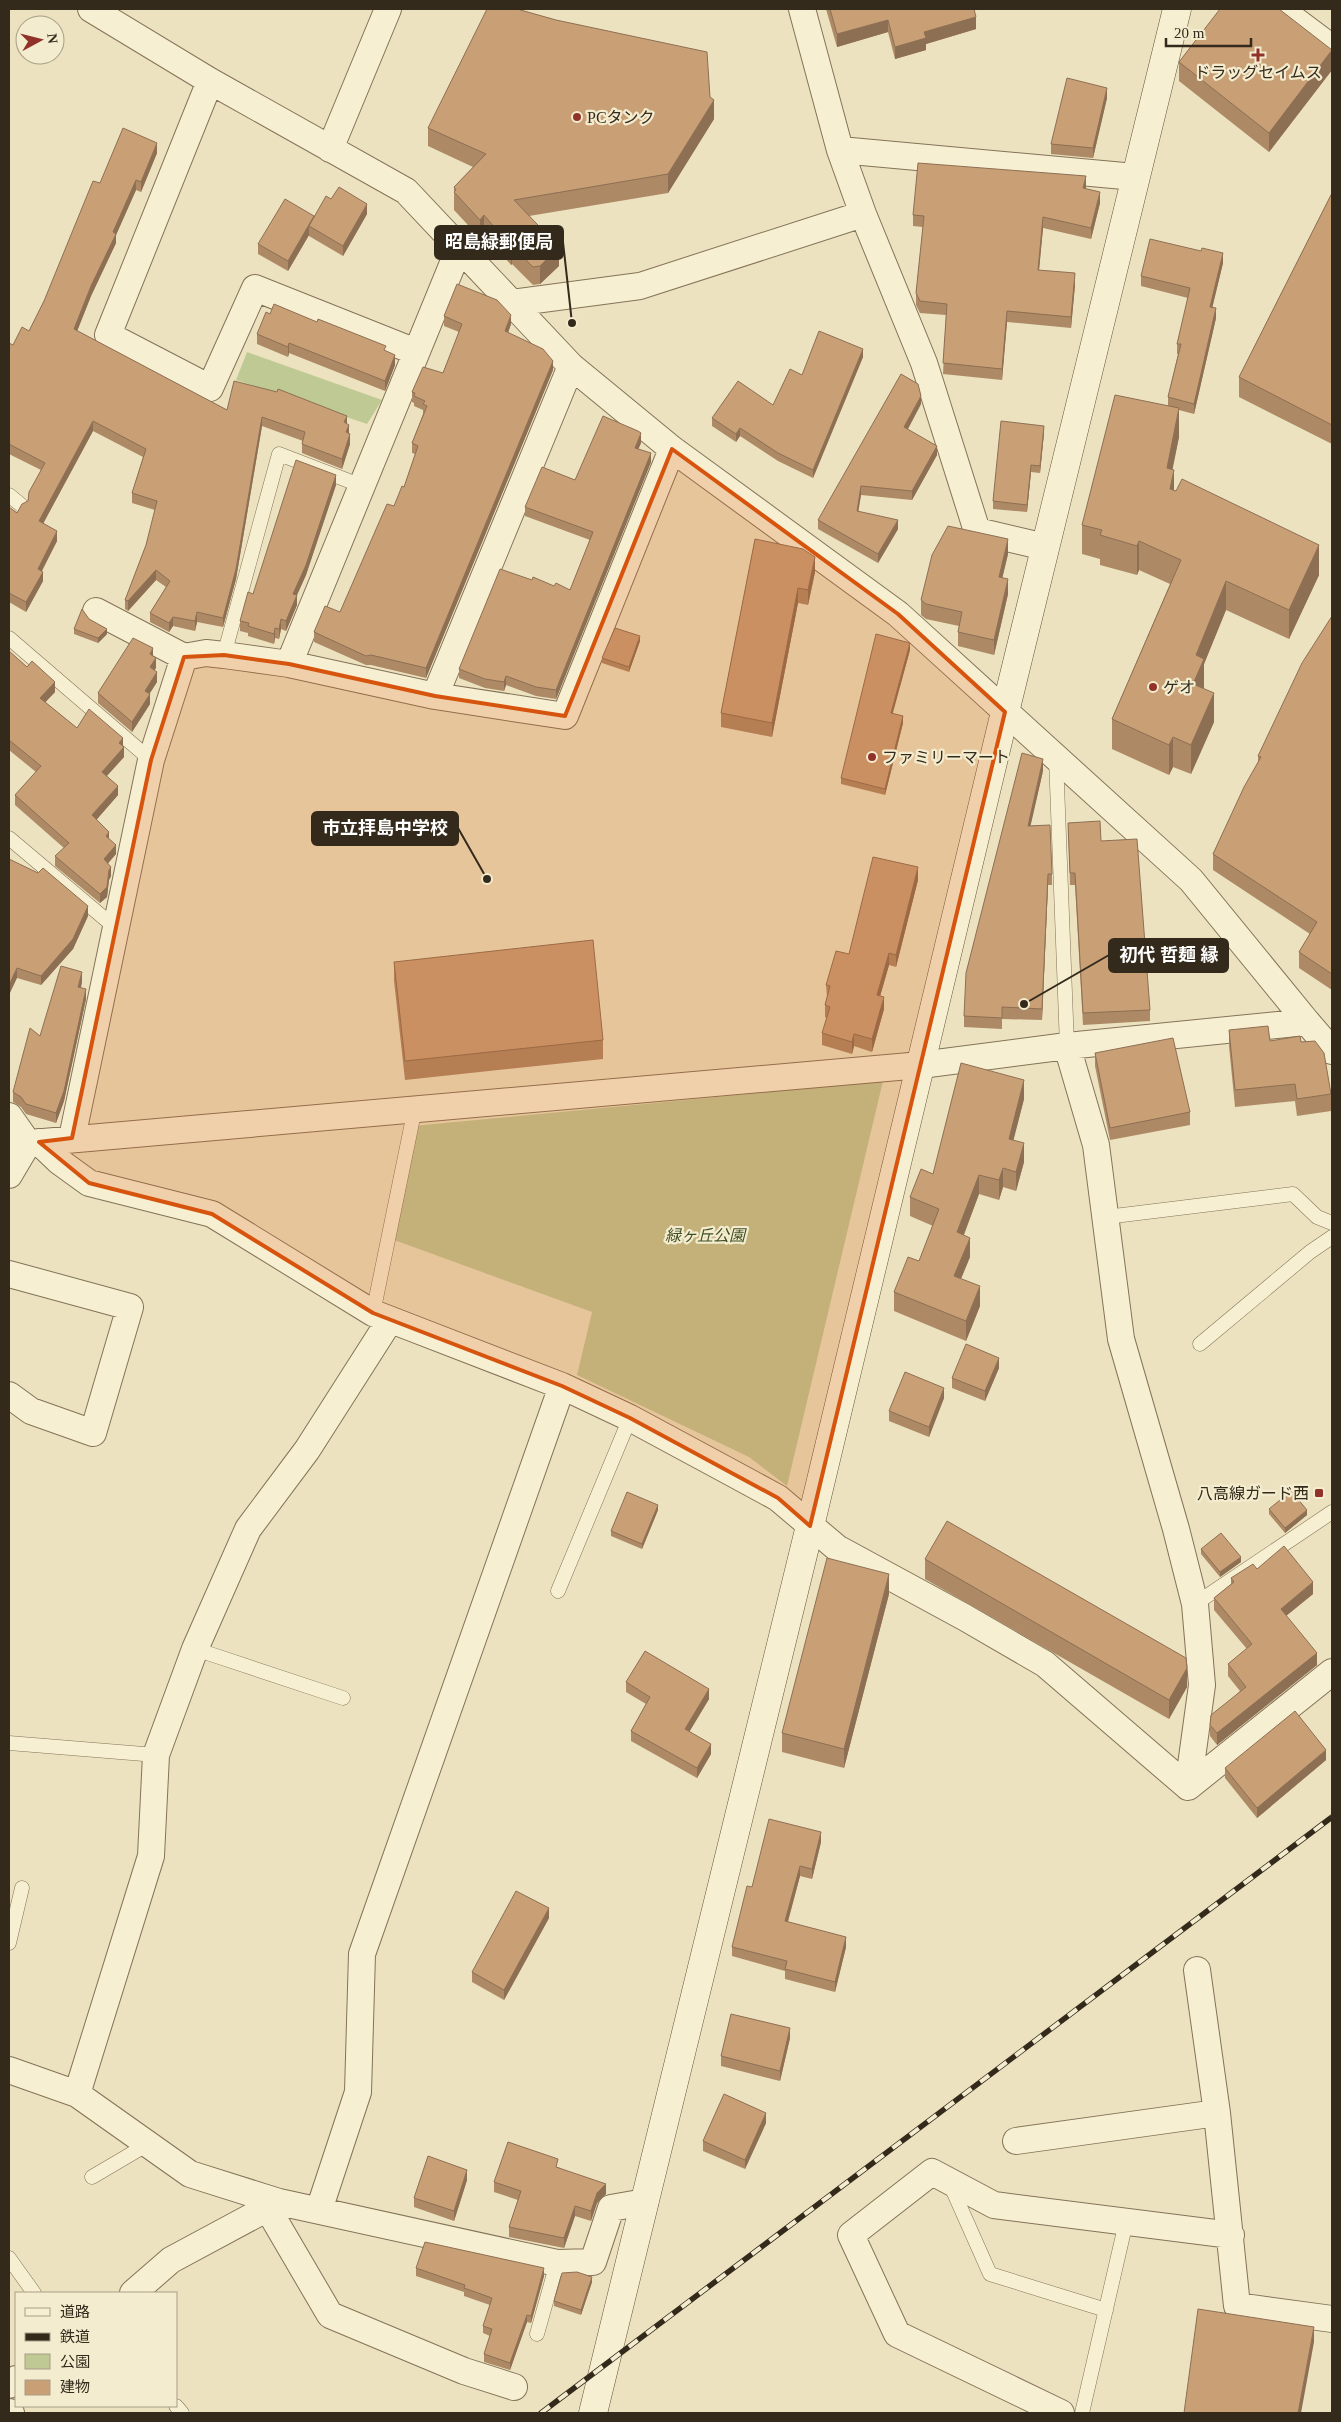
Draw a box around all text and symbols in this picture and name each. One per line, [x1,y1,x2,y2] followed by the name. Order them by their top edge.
[15,15,65,65] north arrow
[1166,15,1251,47] scale bar
[1174,25,1205,41] text: 20 m
[44,33,60,44] text: N
[1252,49,1264,61] marker: ドラッグセイムス
[1194,64,1322,81] place label: ドラッグセイムス
[587,109,655,126] place label: PCタンク
[571,111,583,123] marker: PCタンク
[435,226,563,259] callout: 昭島緑郵便局
[445,232,553,252] text: 昭島緑郵便局
[1163,679,1195,696] place label: ゲオ
[1147,681,1159,693] marker: ゲオ
[882,749,1010,766] place label: ファミリーマート
[866,751,878,763] marker: ファミリーマート
[312,812,458,845] callout: 市立拝島中学校
[322,818,448,838] text: 市立拝島中学校
[1109,939,1228,972] callout: 初代 哲麺 縁
[1120,945,1219,965] text: 初代 哲麺 縁
[665,1227,747,1244] park label: 緑ヶ丘公園
[1197,1485,1309,1502] place label: 八高線ガード西
[1313,1487,1325,1499] marker: 八高線ガード西
[15,2292,178,2407] legend
[60,2304,90,2320] text: 道路
[60,2329,90,2345] text: 鉄道
[60,2354,90,2370] text: 公園
[60,2379,90,2395] text: 建物

